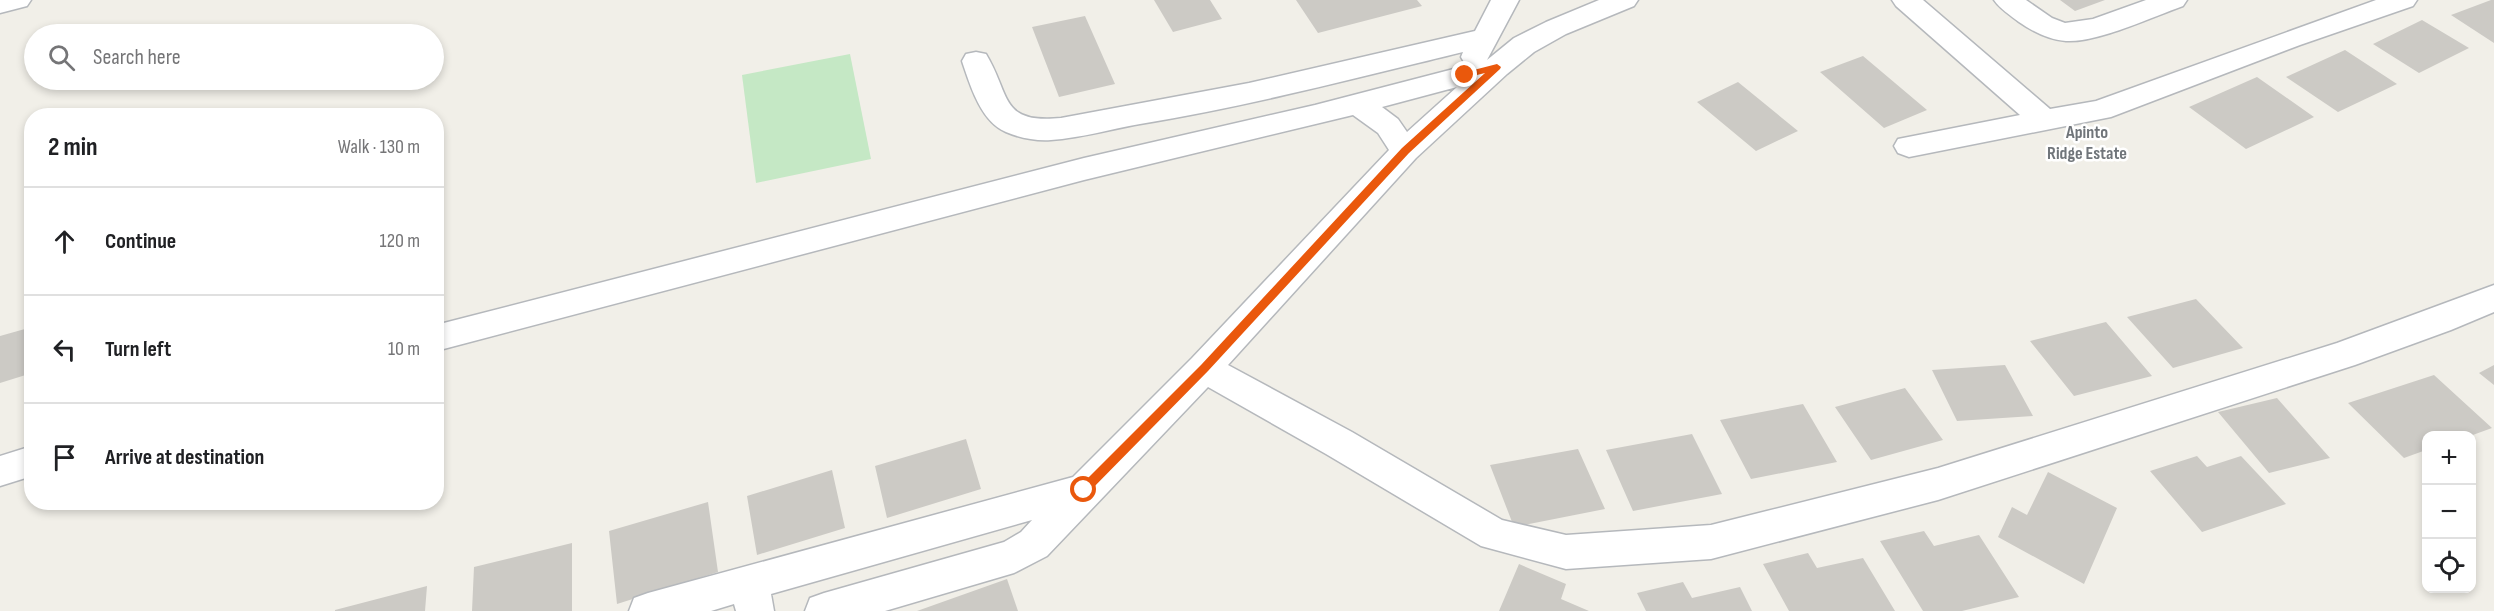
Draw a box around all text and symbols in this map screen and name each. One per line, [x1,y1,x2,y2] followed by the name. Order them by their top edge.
[24,24,444,90] search box
[45,41,78,74] icon: search
[93,44,180,71] text: Search here
[1451,61,1477,87] route end
[2047,122,2127,164] district label: Apinto Ridge Estate
[48,132,98,163] text: 2 min
[338,135,420,159] text: Walk · 130 m
[48,225,81,258] icon: ahead
[105,228,176,255] text: Continue
[380,229,420,253] text: 120 m
[48,333,81,366] icon: left
[105,336,171,363] text: Turn left
[388,337,420,361] text: 10 m
[2422,431,2476,593] map controls
[2422,431,2476,485] button: +
[48,441,81,474] icon: arrive
[105,444,264,471] text: Arrive at destination
[1070,476,1096,502] route start
[2422,485,2476,539] button: −
[2422,539,2476,593] button: locate

